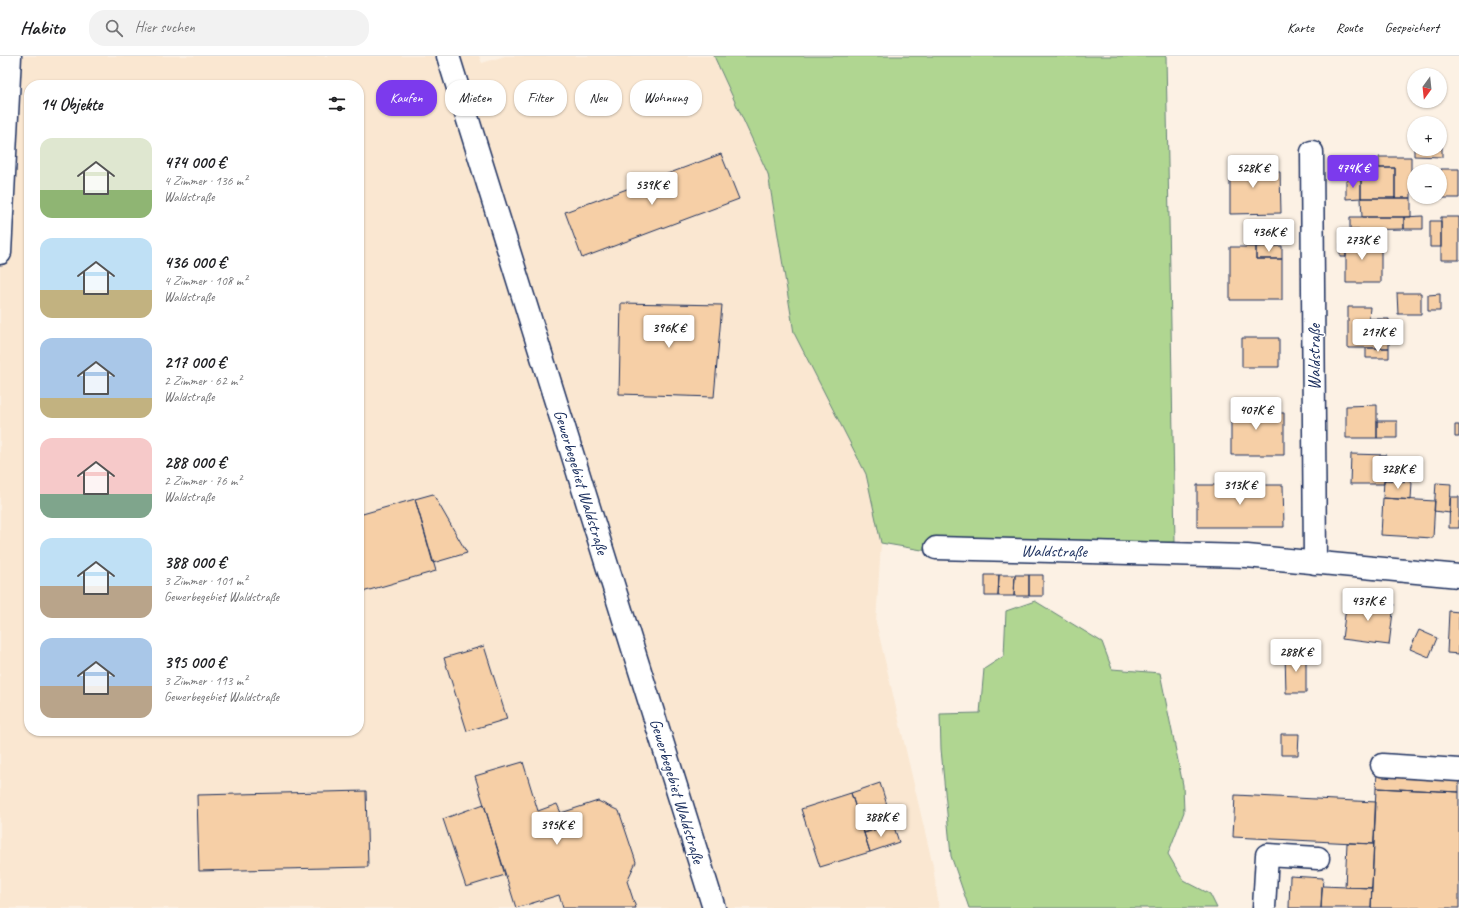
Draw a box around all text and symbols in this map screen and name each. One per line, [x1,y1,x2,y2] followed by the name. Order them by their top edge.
[89,10,369,46] search box
[20,16,65,40] text: Habito
[103,17,125,39] icon: search
[135,18,195,37] text: Hier suchen
[1287,19,1314,36] text: Karte
[1336,19,1362,36] text: Route
[1384,19,1439,36] text: Gespeichert
[1407,68,1447,108] north arrow
[1407,68,1447,204] map controls
[376,80,437,116] chip: Kaufen
[445,80,506,116] chip: Mieten
[514,80,567,116] chip: Filter
[575,80,622,116] chip: Neu
[630,80,702,116] chip: Wohnung
[326,93,348,115] icon: filters
[40,94,103,115] text: 14 Objekte
[1407,116,1447,156] button: +
[164,152,226,173] text: 474 000 €
[72,154,120,202] icon: home
[1220,155,1286,189] pin: 528K €
[1320,155,1386,189] pin: 474K €
[1237,160,1269,176] text: 528K €
[1336,160,1370,176] text: 474K €
[1407,164,1447,204] button: −
[619,172,685,206] pin: 539K €
[164,173,247,189] text: 4 Zimmer · 136 m²
[636,177,668,193] text: 539K €
[164,189,214,205] text: Waldstraße
[1236,219,1302,253] pin: 436K €
[1252,224,1286,240] text: 436K €
[1329,227,1395,261] pin: 273K €
[1345,232,1379,248] text: 273K €
[164,252,226,273] text: 436 000 €
[72,254,120,302] icon: home
[164,273,247,289] text: 4 Zimmer · 108 m²
[164,289,214,305] text: Waldstraße
[636,315,702,349] pin: 396K €
[1345,319,1411,353] pin: 217K €
[652,320,686,336] text: 396K €
[1304,323,1325,390] street label: Waldstraße
[1361,324,1395,340] text: 217K €
[164,352,226,373] text: 217 000 €
[72,354,120,402] icon: home
[164,373,241,389] text: 2 Zimmer · 62 m²
[164,389,214,405] text: Waldstraße
[1223,397,1289,431] pin: 407K €
[1239,402,1273,418] text: 407K €
[549,407,613,558] street label: Gewerbegebiet Waldstraße
[164,452,226,473] text: 288 000 €
[72,454,120,502] icon: home
[1365,456,1431,490] pin: 328K €
[1381,461,1415,477] text: 328K €
[1207,472,1273,506] pin: 313K €
[164,473,241,489] text: 2 Zimmer · 76 m²
[1223,477,1257,493] text: 313K €
[164,489,214,505] text: Waldstraße
[1021,540,1089,562] street label: Waldstraße
[164,552,226,573] text: 388 000 €
[72,554,120,602] icon: home
[164,573,247,589] text: 3 Zimmer · 101 m²
[1335,588,1401,622] pin: 437K €
[164,589,279,605] text: Gewerbegebiet Waldstraße
[1351,593,1385,609] text: 437K €
[1263,639,1329,673] pin: 288K €
[1279,644,1313,660] text: 288K €
[164,652,225,673] text: 395 000 €
[72,654,120,702] icon: home
[164,673,247,689] text: 3 Zimmer · 113 m²
[164,689,279,705] text: Gewerbegebiet Waldstraße
[645,716,709,867] street label: Gewerbegebiet Waldstraße
[848,804,914,838] pin: 388K €
[864,809,898,825] text: 388K €
[524,812,590,846] pin: 395K €
[541,817,573,833] text: 395K €

